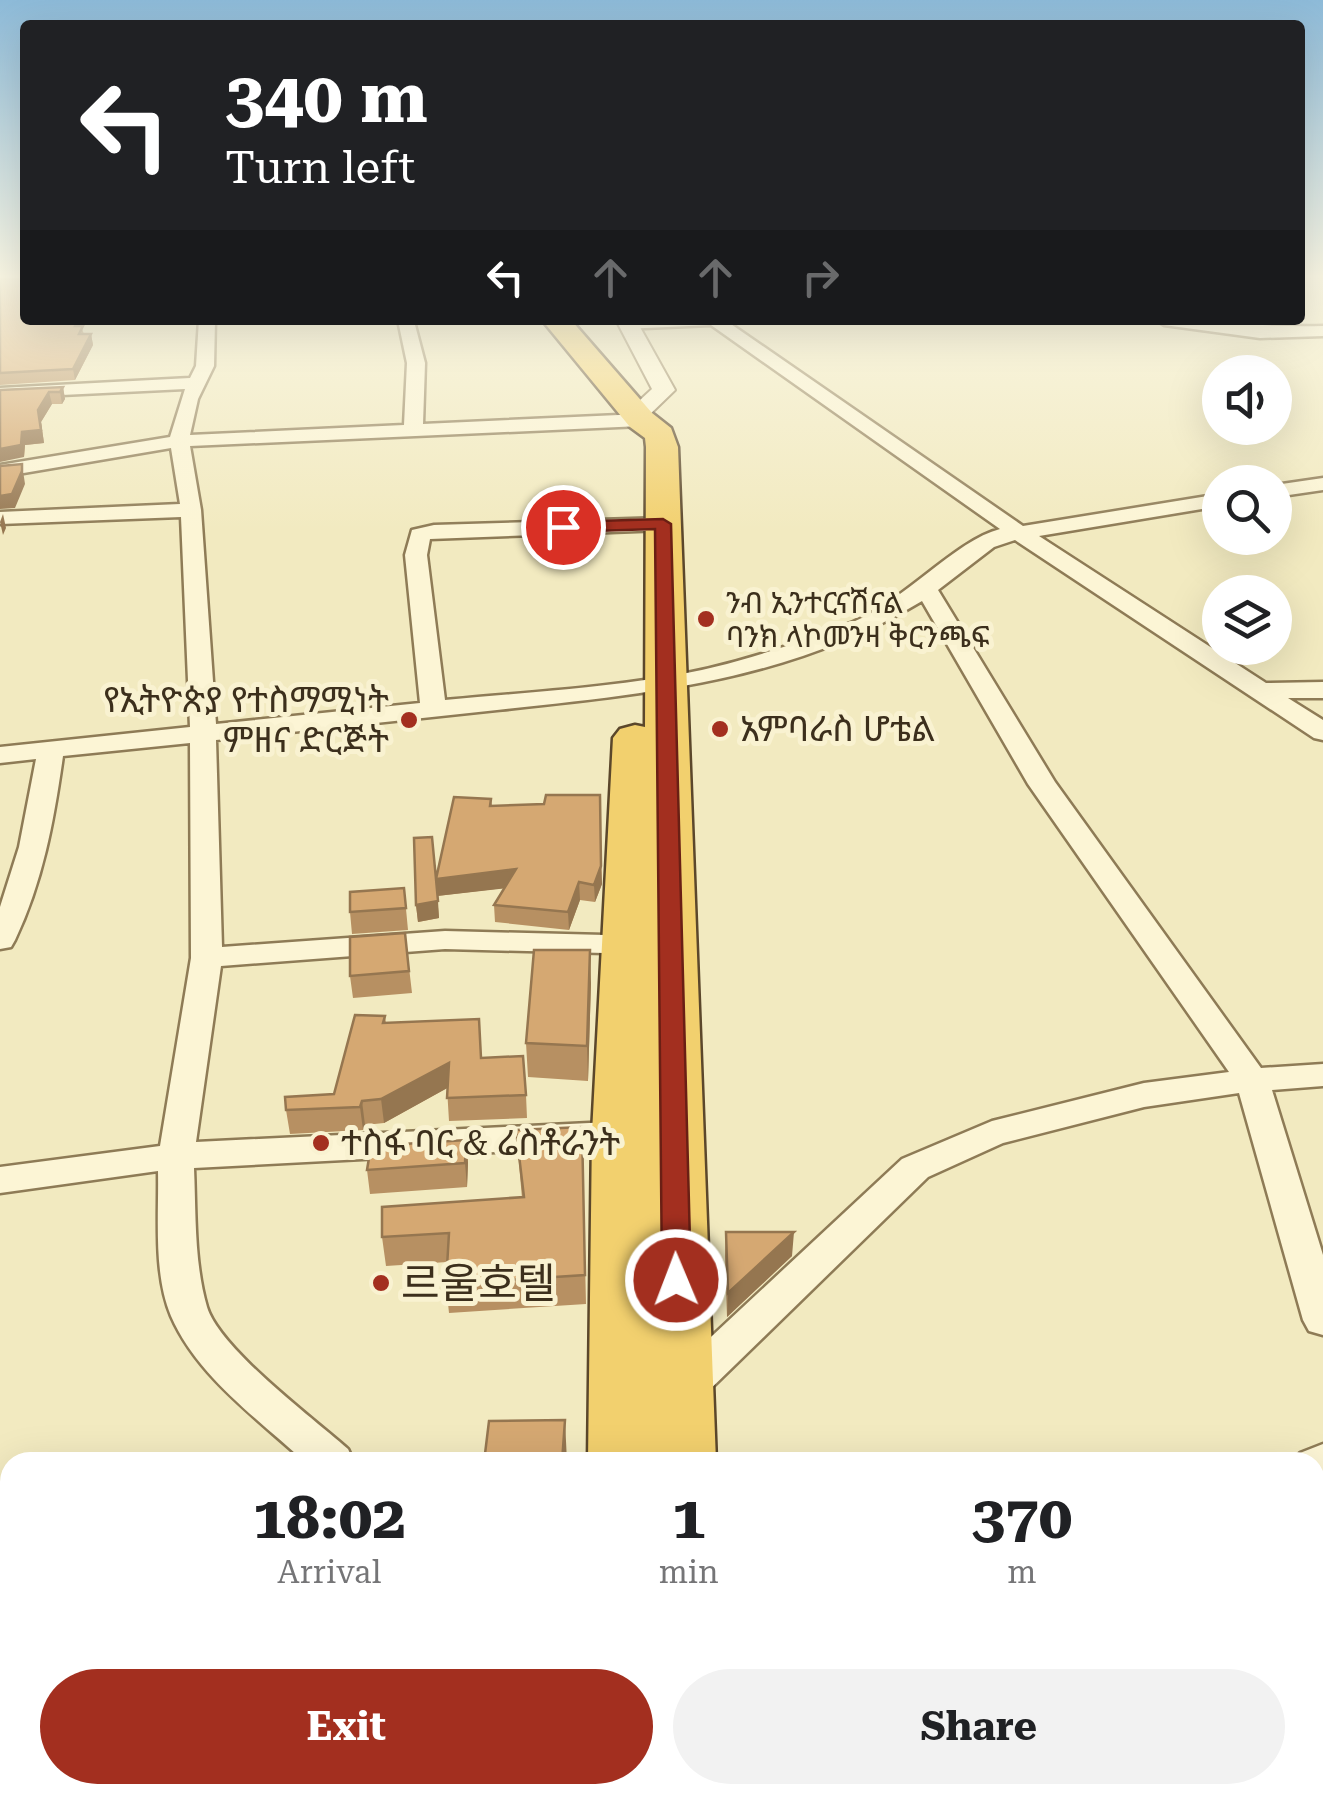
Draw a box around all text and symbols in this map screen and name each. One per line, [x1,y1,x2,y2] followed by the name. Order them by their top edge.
[225,57,428,139] text: 340 m
[60,60,190,190] icon: left
[225,141,415,194] text: Turn left
[478,250,533,305] icon: left
[583,250,638,305] icon: ahead
[688,250,743,305] icon: ahead
[793,250,848,305] icon: right
[1202,355,1292,665] map controls
[1202,355,1292,445] button: sound
[1202,465,1292,555] button: search
[521,485,606,570] pin
[536,500,591,555] icon: arrive
[1202,575,1292,665] button: layers
[726,585,990,654] place label: ንብ ኢንተርናሽናል ባንክ ላኮመንዛ ቅርንጫፍ
[695,608,717,630] marker: ንብ ኢንተርናሽናል ባንክ ላኮመንዛ ቅርንጫፍ
[103,680,389,761] place label: የኢትዮጵያ የተስማሚነት ምዘና ድርጅት
[398,709,420,731] marker: የኢትዮጵያ የተስማሚነት ምዘና ድርጅት
[740,709,935,750] place label: አምባራስ ሆቴል
[709,718,731,740] marker: አምባራስ ሆቴል
[341,1123,620,1164] place label: ተስፋ ባር & ሬስቶራንት
[310,1132,332,1154] marker: ተስፋ ባር & ሬስቶራንት
[624,1228,728,1332] position arrow
[401,1259,556,1308] place label: 르울호텔
[370,1272,392,1294] marker: 르울호텔
[253,1482,406,1553] text: 18:02
[672,1482,705,1553] text: 1
[971,1482,1072,1553] text: 370
[277,1553,381,1591] text: Arrival
[659,1553,719,1591] text: min
[1007,1553,1036,1591] text: m
[40,1669,653,1784] button: Exit
[673,1669,1285,1784] button: Share

